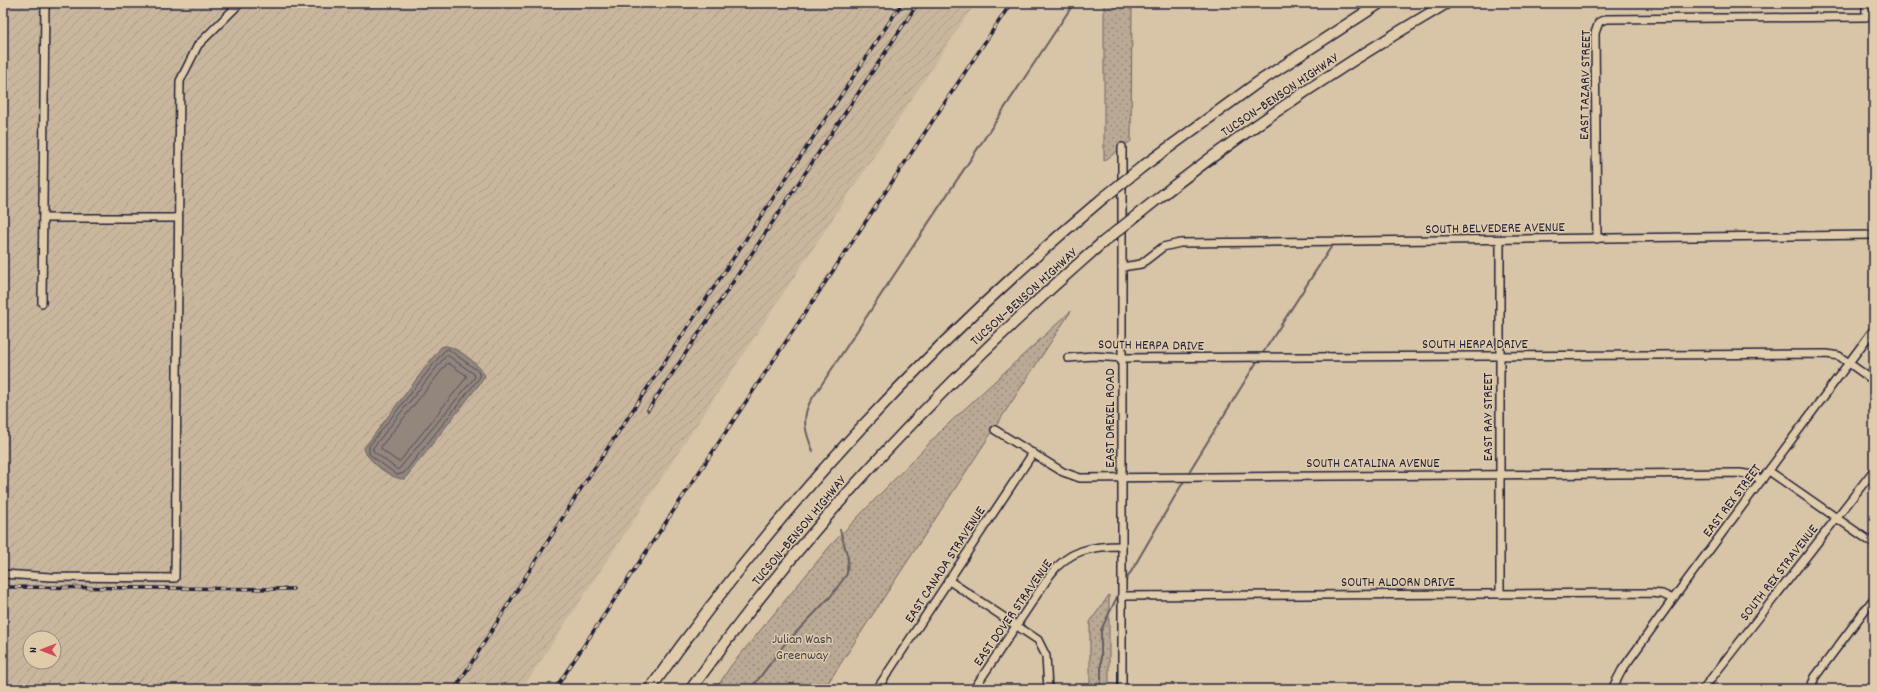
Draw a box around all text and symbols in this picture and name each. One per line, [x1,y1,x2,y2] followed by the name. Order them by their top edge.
[1575,30,1597,140] street label: EAST TAZARV STREET
[1217,48,1344,143] street label: TUCSON–BENSON HIGHWAY
[1425,218,1566,240] street label: SOUTH BELVEDERE AVENUE
[966,243,1083,351] street label: TUCSON–BENSON HIGHWAY
[1098,335,1205,357] street label: SOUTH HERPA DRIVE
[1422,335,1529,355] street label: SOUTH HERPA DRIVE
[1101,368,1121,468] street label: EAST DREXEL ROAD
[1479,372,1499,461] street label: EAST RAY STREET
[1306,454,1440,474] street label: SOUTH CATALINA AVENUE
[1698,460,1767,542] street label: EAST REX STREET
[747,471,852,591] street label: TUCSON–BENSON HIGHWAY
[900,502,991,627] street label: EAST CANADA STRAVENUE
[1735,520,1824,626] street label: SOUTH REX STRAVENUE
[969,555,1059,671] street label: EAST DOVER STRAVENUE
[1341,573,1456,593] street label: SOUTH ALDORN DRIVE
[22,630,62,670] north arrow
[772,630,832,666] park label: Julian Wash Greenway
[26,647,42,653] text: N

